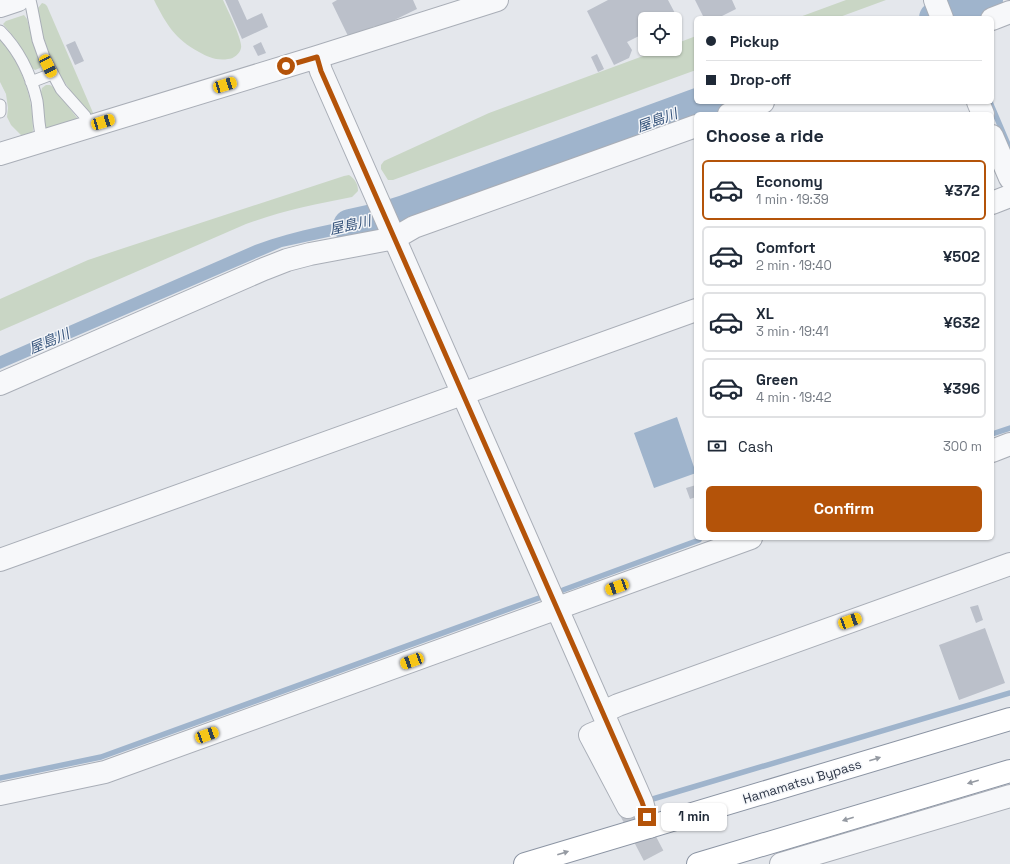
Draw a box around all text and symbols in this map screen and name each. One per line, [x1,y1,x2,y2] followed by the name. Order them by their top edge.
[638,12,682,56] map controls
[638,12,682,56] button: locate
[730,32,779,51] text: Pickup
[37,53,59,79] car
[277,57,295,75] route start
[730,70,791,89] text: Drop-off
[212,76,238,94] car
[634,104,682,136] water label: 屋島川
[90,113,116,131] car
[706,124,824,147] text: Choose a ride
[708,172,744,208] icon: car
[756,172,823,191] text: Economy
[944,181,980,200] text: ¥372
[756,191,829,208] text: 1 min · 19:39
[328,211,374,238] water label: 屋島川
[708,238,744,274] icon: car
[756,238,816,257] text: Comfort
[943,247,980,266] text: ¥502
[756,257,832,274] text: 2 min · 19:40
[708,304,744,340] icon: car
[756,304,774,323] text: XL
[943,313,980,332] text: ¥632
[756,323,829,340] text: 3 min · 19:41
[26,324,74,357] water label: 屋島川
[708,370,744,406] icon: car
[756,370,798,389] text: Green
[943,379,980,398] text: ¥396
[756,389,832,406] text: 4 min · 19:42
[706,435,728,457] icon: cash
[738,437,773,456] text: Cash
[943,438,982,455] text: 300 m
[706,486,982,532] button: Confirm
[604,577,630,597] car
[837,611,863,631] car
[399,651,425,671] car
[194,725,220,745] car
[741,755,864,808] street label: Hamamatsu Bypass
[869,756,881,762] one-way arrow
[966,779,978,785] one-way arrow
[661,803,727,831] callout: 1 min
[638,808,656,826] route end
[678,808,710,825] text: 1 min
[842,816,854,822] one-way arrow
[557,850,569,856] one-way arrow

